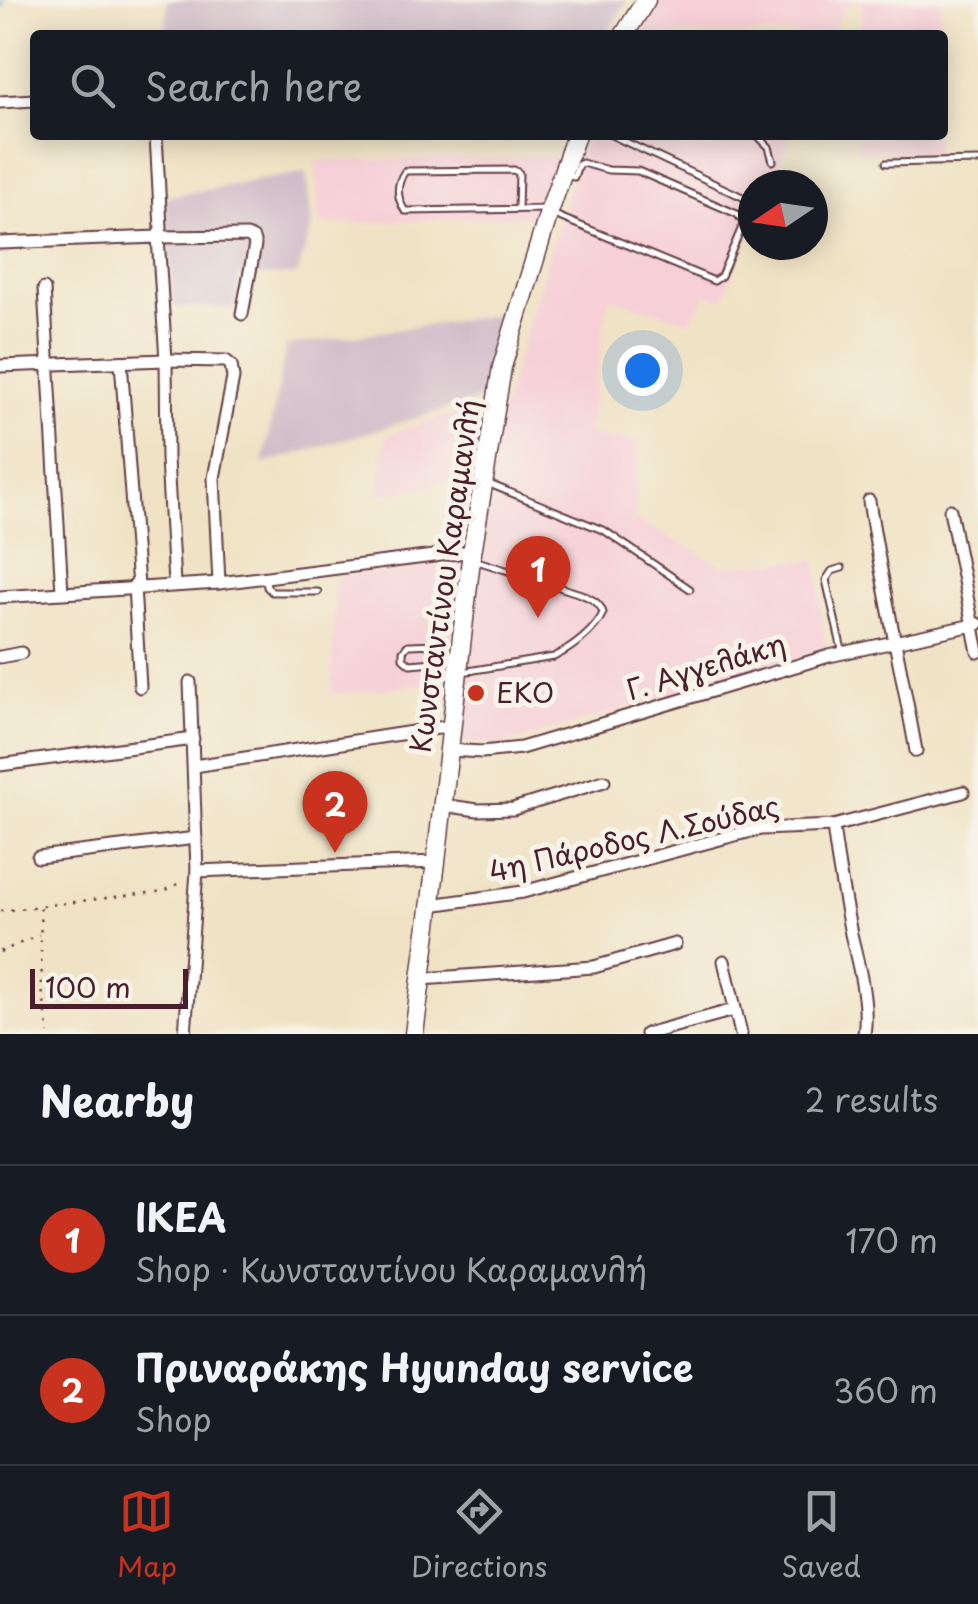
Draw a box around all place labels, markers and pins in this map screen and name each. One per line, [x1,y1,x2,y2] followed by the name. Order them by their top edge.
[506,536,570,618] pin: 1
[496,670,554,713] place label: EKO
[465,682,487,704] marker: EKO
[302,770,368,853] pin: 2

